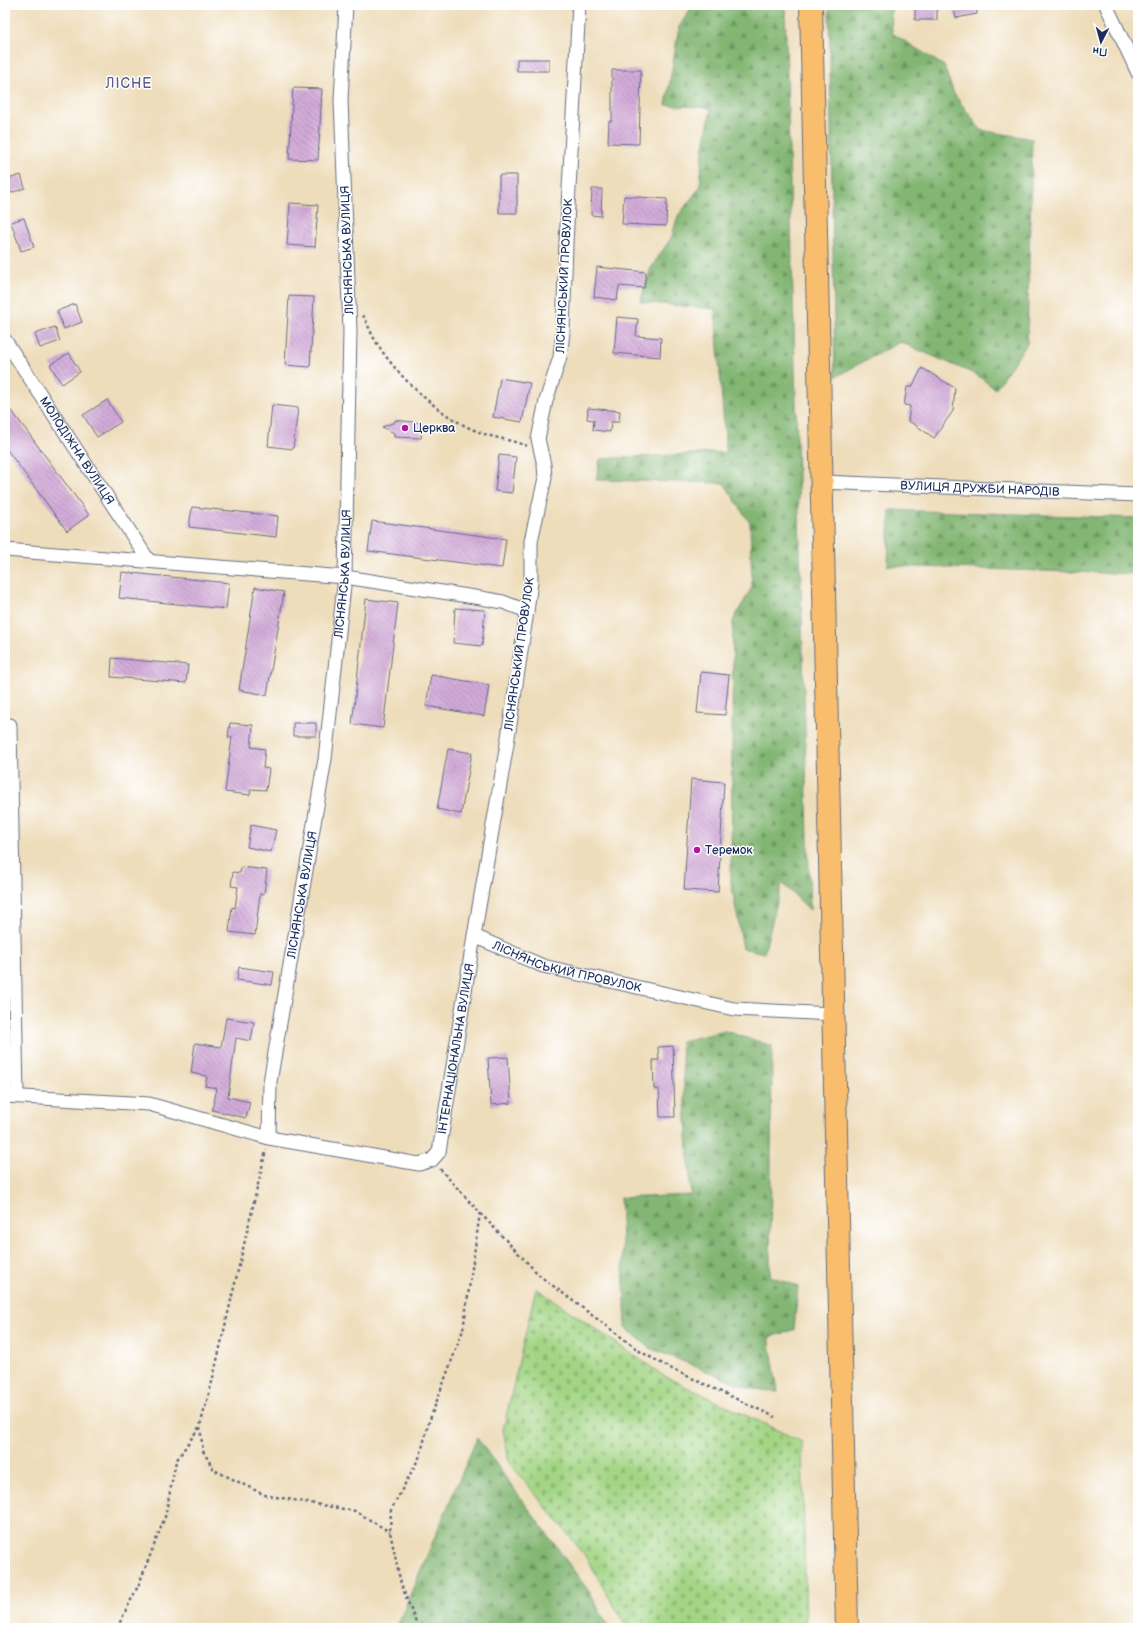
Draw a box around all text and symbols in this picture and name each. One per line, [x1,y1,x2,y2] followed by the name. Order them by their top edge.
[1081,22,1121,62] north arrow
[1092,44,1108,59] text: Пн
[105,75,152,92] district label: ЛІСНЕ
[338,185,357,316] street label: ЛІСНЯНСЬКА ВУЛИЦЯ
[553,198,576,355] street label: ЛІСНЯНСЬКИЙ ПРОВУЛОК
[36,394,117,508] street label: МОЛОДІЖНА ВУЛИЦЯ
[413,421,455,436] place label: Церква
[400,423,410,433] marker: Церква
[900,478,1060,500] street label: ВУЛИЦЯ ДРУЖБИ НАРОДІВ
[331,509,354,640] street label: ЛІСНЯНСЬКА ВУЛИЦЯ
[501,576,538,733] street label: ЛІСНЯНСЬКИЙ ПРОВУЛОК
[284,830,321,961] street label: ЛІСНЯНСЬКА ВУЛИЦЯ
[705,843,753,858] place label: Теремок
[692,845,702,855] marker: Теремок
[489,938,643,996] street label: ЛІСНЯНСЬКИЙ ПРОВУЛОК
[435,962,477,1135] street label: ІНТЕРНАЦІОНАЛЬНА ВУЛИЦЯ

